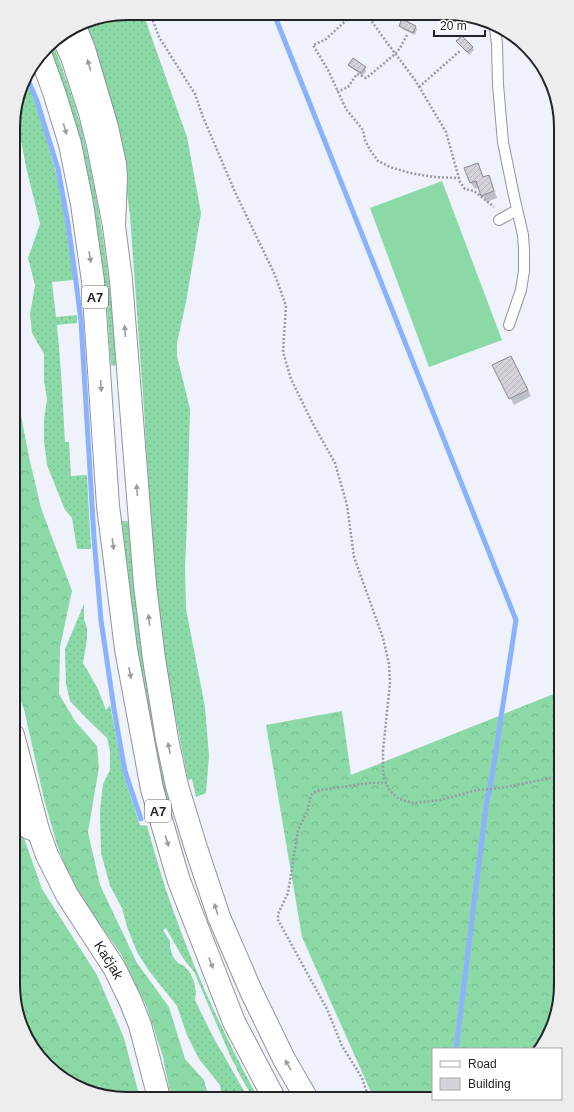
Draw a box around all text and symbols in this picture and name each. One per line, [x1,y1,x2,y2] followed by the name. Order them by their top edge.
[434,12,485,38] scale bar
[440,19,467,33] text: 20 m
[86,58,92,70] one-way arrow
[62,123,68,135] one-way arrow
[87,251,93,263] one-way arrow
[82,286,108,308] road number: A7
[121,325,128,337] one-way arrow
[97,380,104,392] one-way arrow
[133,484,140,496] one-way arrow
[110,538,116,550] one-way arrow
[146,613,152,626] one-way arrow
[127,667,133,679] one-way arrow
[166,742,172,754] one-way arrow
[145,800,171,822] road number: A7
[164,835,170,847] one-way arrow
[213,902,219,914] one-way arrow
[91,938,127,983] street label: Kačjak
[209,958,215,970] one-way arrow
[432,1048,562,1100] legend
[468,1057,497,1071] text: Road
[284,1059,291,1071] one-way arrow
[468,1077,511,1091] text: Building

